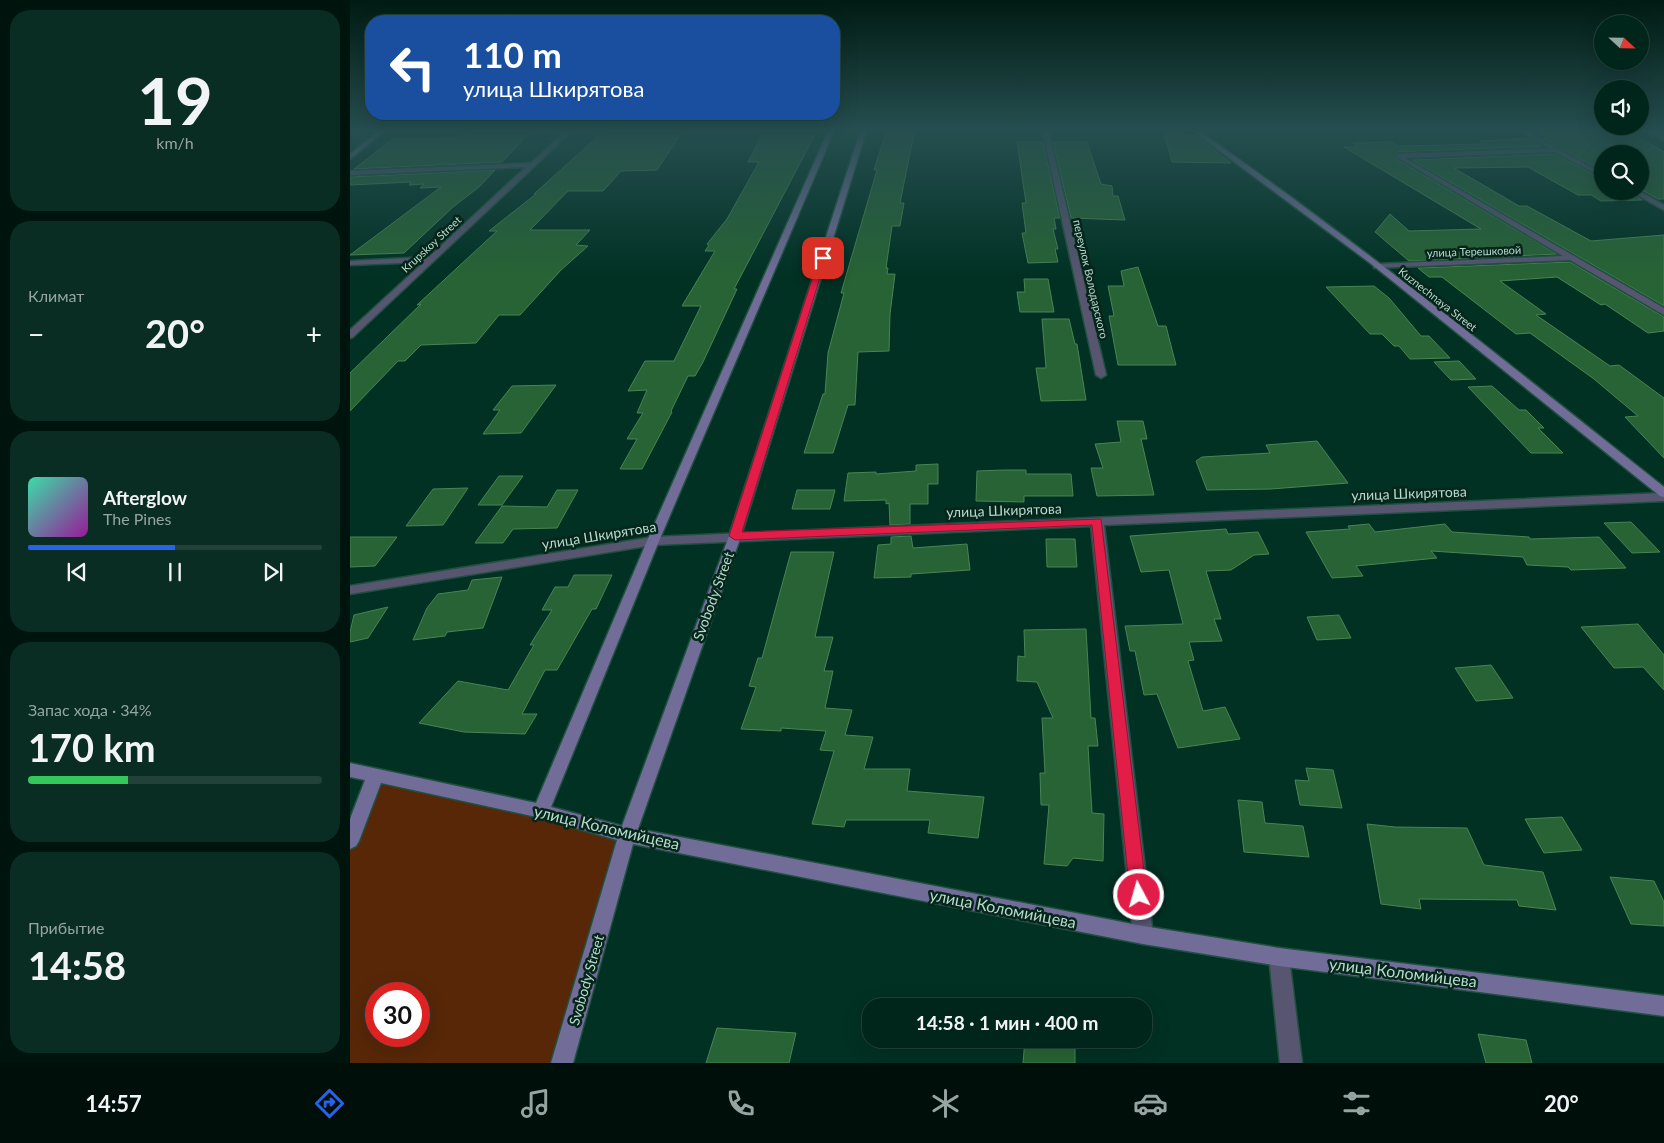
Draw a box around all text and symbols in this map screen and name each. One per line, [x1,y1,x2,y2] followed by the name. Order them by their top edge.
[1594,15,1649,70] north arrow
[1594,15,1649,200] map controls
[463,33,562,75] text: 110 m
[380,35,445,100] icon: left
[137,61,213,139] text: 19
[463,75,644,102] text: улица Шкирятова
[1594,80,1649,135] button: sound
[156,133,194,152] text: km/h
[1594,145,1649,200] button: search
[398,213,464,275] street label: Krupskoy Street
[1071,218,1111,340] street label: переулок Володарского
[802,237,844,279] pin
[1427,243,1521,259] street label: улица Терешковой
[809,244,837,272] icon: arrive
[1396,264,1480,334] street label: Kuznechnaya Street
[28,286,84,305] text: Климат
[145,310,205,356] text: 20°
[28,317,44,351] text: −
[306,317,322,351] text: +
[1351,482,1467,504] street label: улица Шкирятова
[103,486,187,509] text: Afterglow
[946,499,1062,521] street label: улица Шкирятова
[103,509,172,528] text: The Pines
[541,518,657,552] street label: улица Шкирятова
[689,549,737,643] street label: Svobody Street
[63,558,91,586] icon: previous
[161,558,189,586] icon: pause
[259,558,287,586] icon: next
[28,700,152,719] text: Запас хода · 34%
[28,724,156,770] text: 170 km
[532,801,682,853] street label: улица Коломийцева
[1112,868,1164,920] position arrow
[928,884,1078,932] street label: улица Коломийцева
[28,918,104,937] text: Прибытие
[565,933,607,1027] street label: Svobody Street
[28,942,126,988] text: 14:58
[1328,954,1478,990] street label: улица Коломийцева
[365,982,430,1047] speed limit sign: 30
[916,1011,1098,1034] text: 14:58 · 1 мин · 400 m
[312,1086,347,1121] icon: directions
[518,1086,553,1121] icon: music
[723,1086,758,1121] icon: phone
[928,1086,963,1121] icon: climate
[1133,1086,1168,1121] icon: car
[1339,1086,1374,1121] icon: filters
[85,1090,142,1117] text: 14:57
[1544,1090,1579,1117] text: 20°

